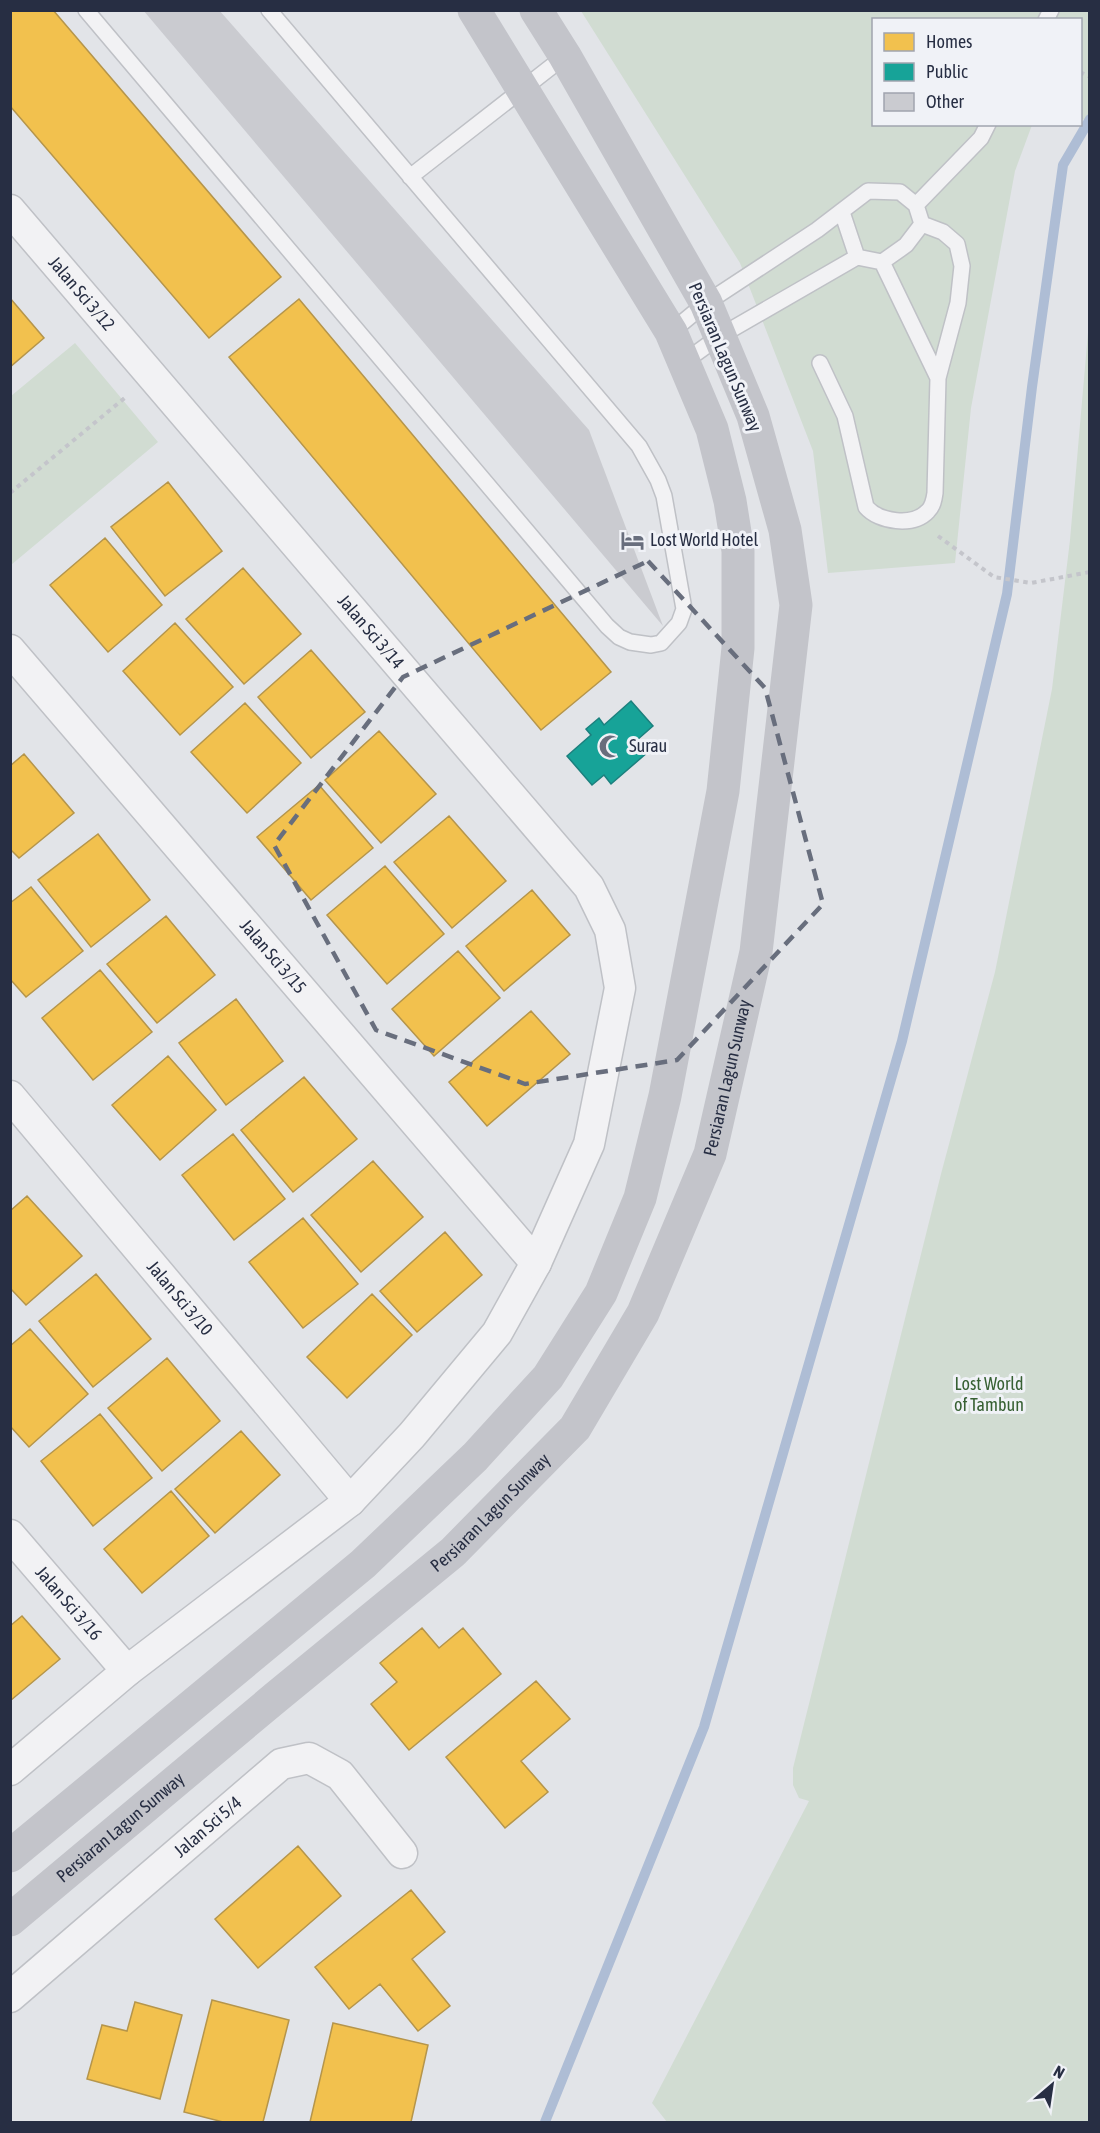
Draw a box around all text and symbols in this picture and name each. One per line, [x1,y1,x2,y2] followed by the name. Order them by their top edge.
[872,18,1082,126] legend
[926,31,972,52] text: Homes
[926,61,968,82] text: Public
[926,91,965,112] text: Other
[44,252,119,335] street label: Jalan Sci 3/12
[685,279,766,434] street label: Persiaran Lagun Sunway
[619,527,645,553] hotel icon: Lost World Hotel
[650,529,758,550] place label: Lost World Hotel
[334,590,409,673] street label: Jalan Sci 3/14
[598,733,624,759] mosque icon: Surau
[629,735,667,756] place label: Surau
[236,915,311,998] street label: Jalan Sci 3/15
[699,998,755,1158] street label: Persiaran Lagun Sunway
[143,1256,217,1339] street label: Jalan Sci 3/10
[954,1373,1024,1415] park label: Lost World of Tambun
[426,1449,554,1576] street label: Persiaran Lagun Sunway
[31,1562,107,1644] street label: Jalan Sci 3/16
[52,1768,188,1887] street label: Persiaran Lagun Sunway
[170,1792,246,1861] street label: Jalan Sci 5/4
[1022,2055,1082,2115] north arrow
[1051,2062,1068,2082] text: N

